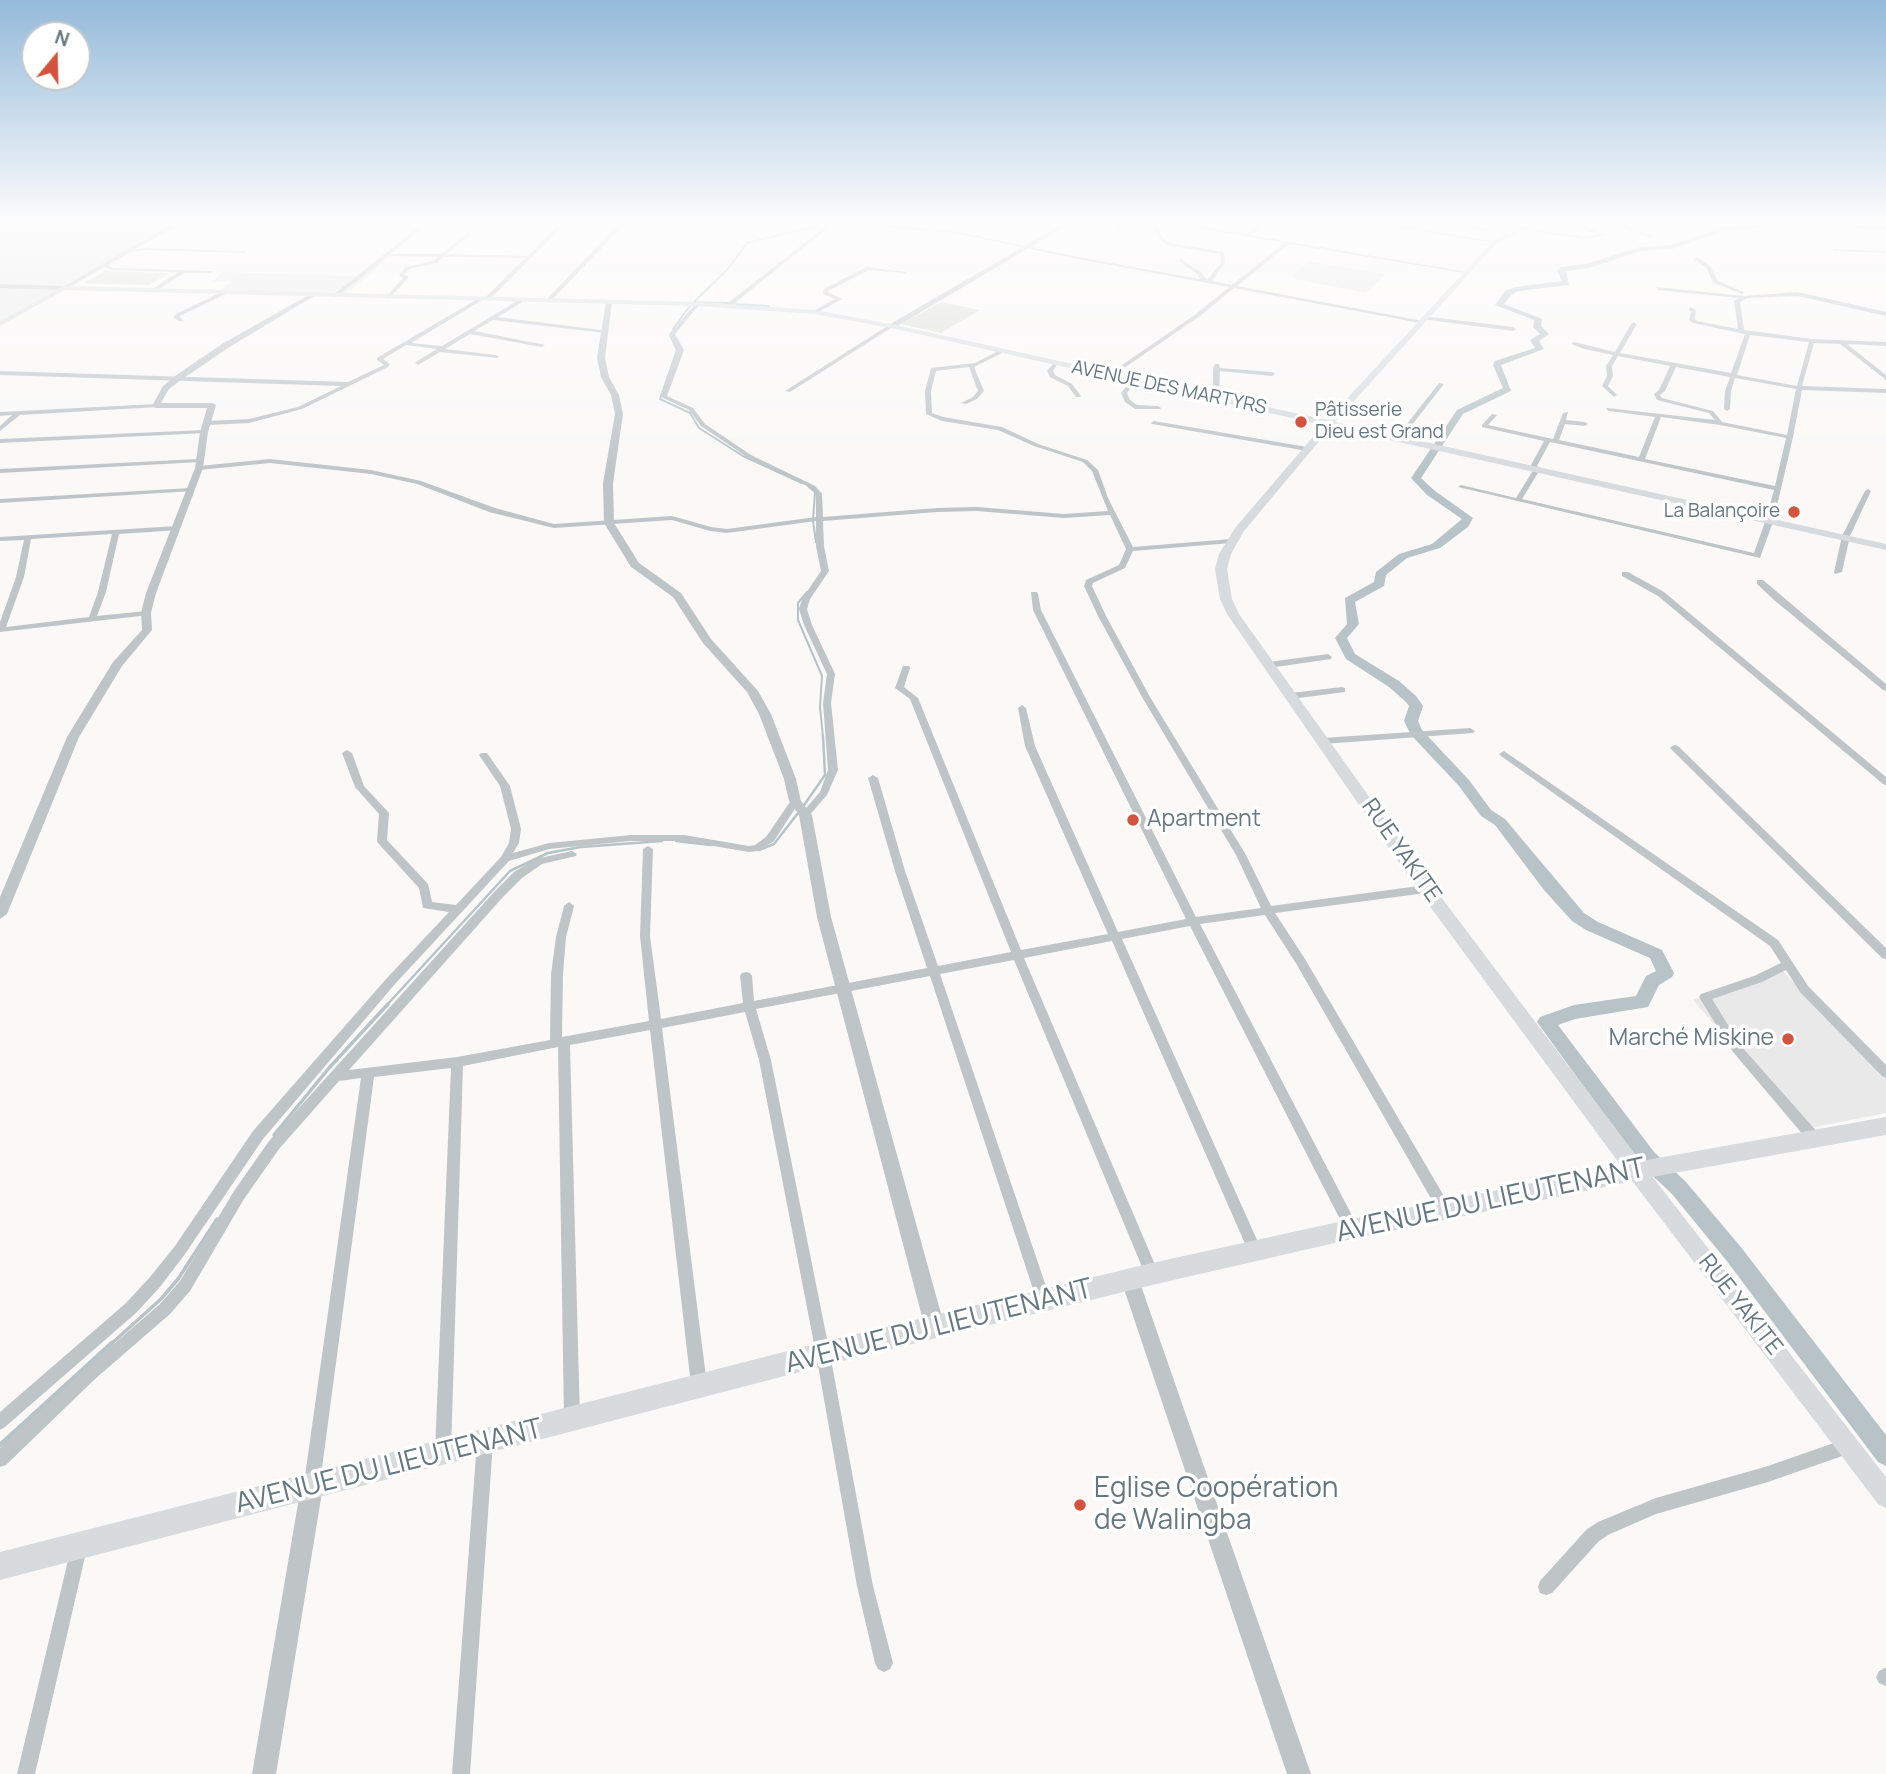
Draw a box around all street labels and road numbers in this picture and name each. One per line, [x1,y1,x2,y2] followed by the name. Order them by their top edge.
[1069,356,1269,420] street label: AVENUE DES MARTYRS
[1355,794,1447,908] street label: RUE YAKITE
[1333,1152,1649,1250] street label: AVENUE DU LIEUTENANT
[1692,1249,1788,1361] street label: RUE YAKITE
[782,1273,1096,1381] street label: AVENUE DU LIEUTENANT
[232,1413,546,1521] street label: AVENUE DU LIEUTENANT

